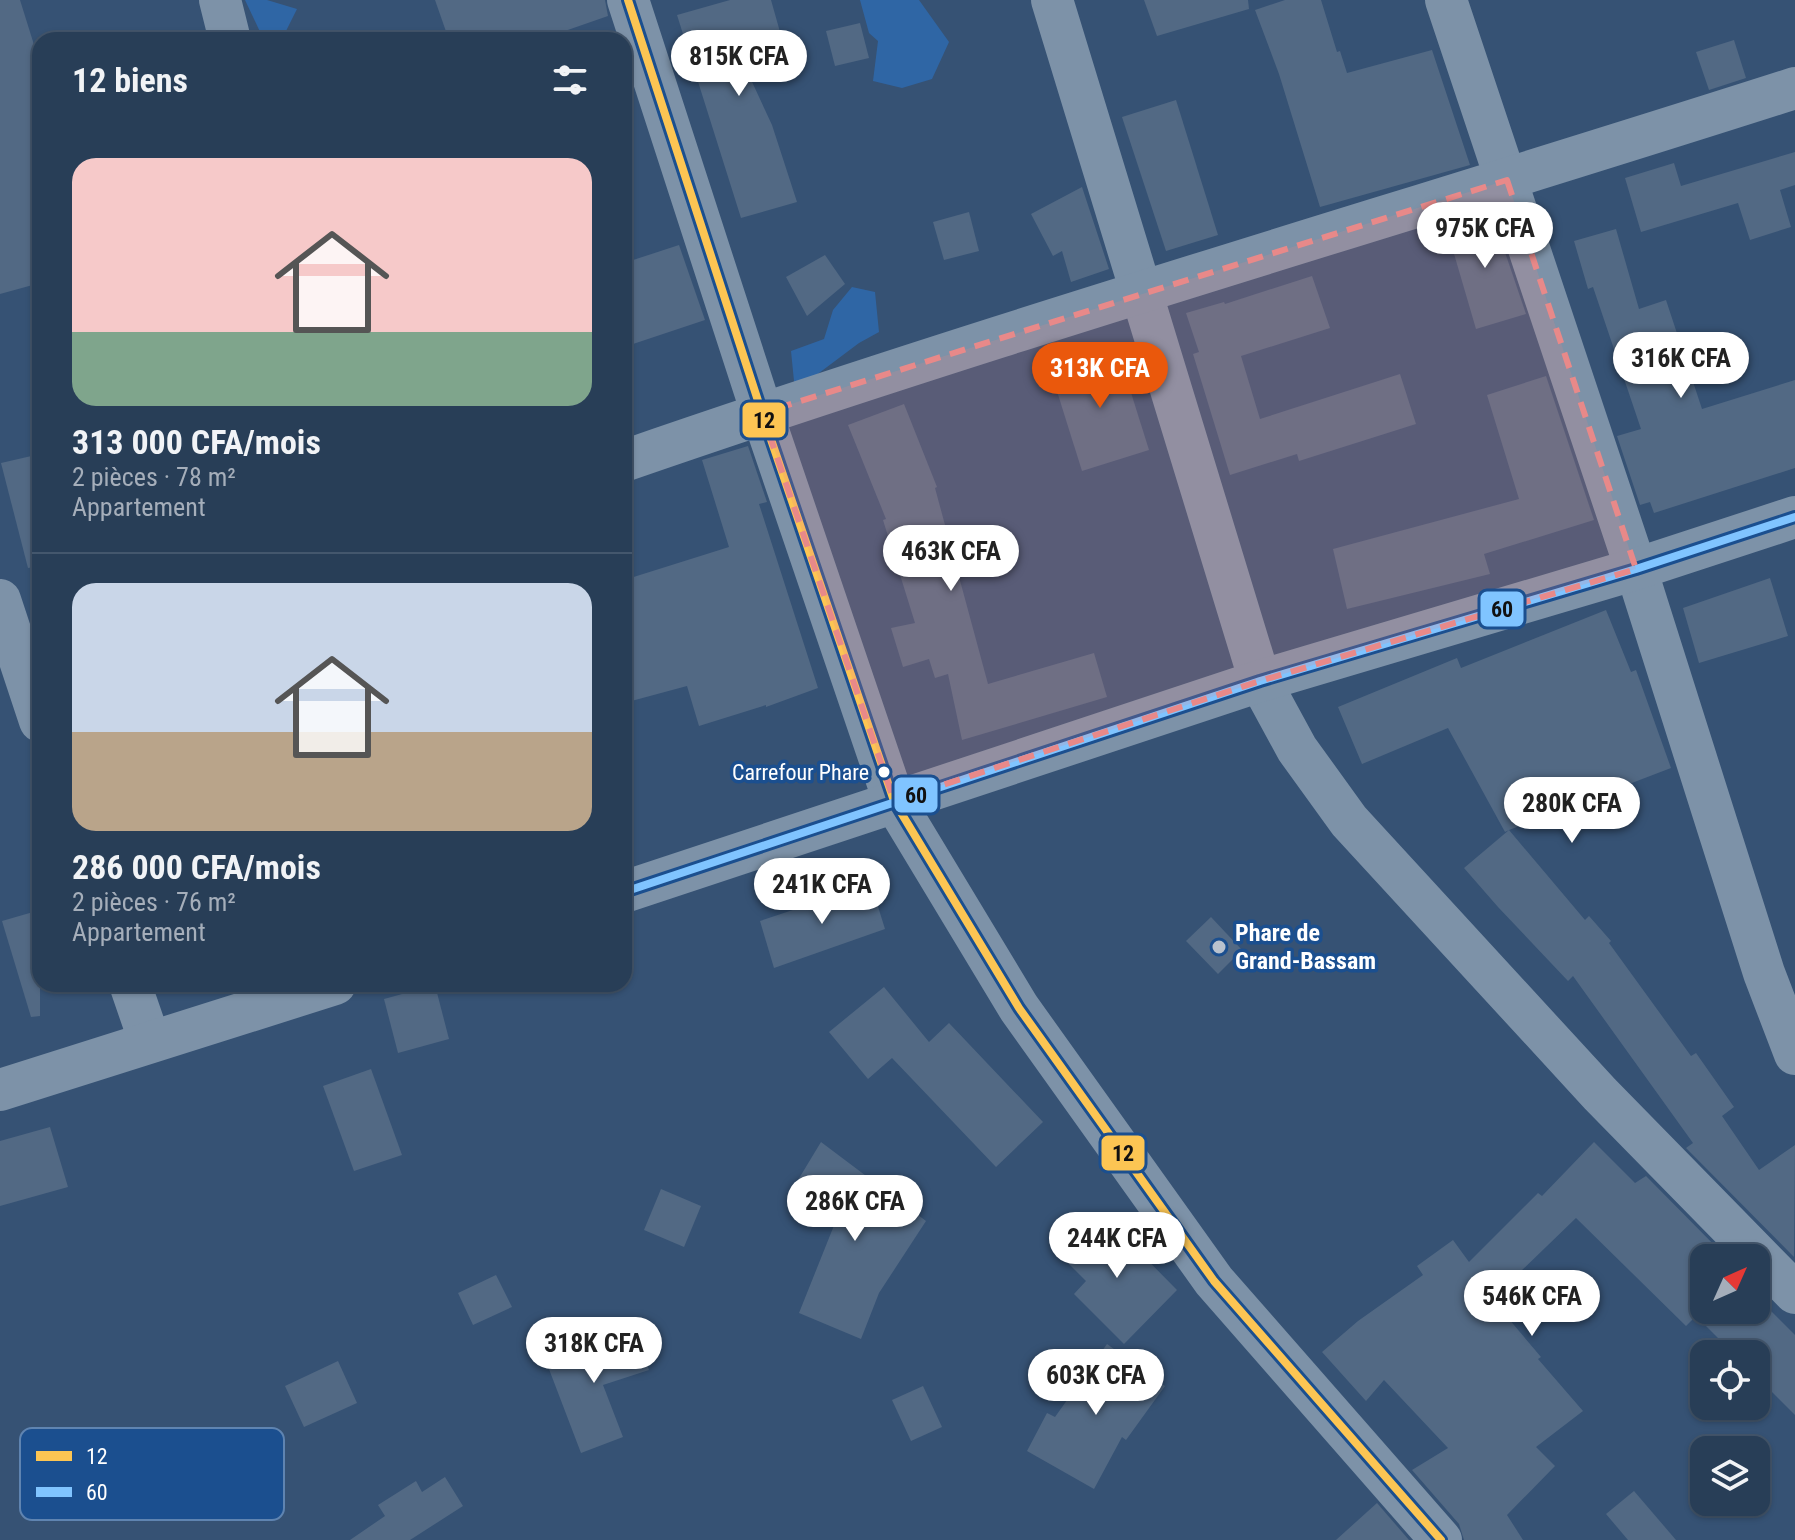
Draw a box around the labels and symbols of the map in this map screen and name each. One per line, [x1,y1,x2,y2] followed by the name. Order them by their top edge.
[656,30,822,98] pin: 815K CFA
[1402,202,1568,270] pin: 975K CFA
[1598,332,1764,400] pin: 316K CFA
[1017,342,1183,410] pin: 313K CFA
[741,401,787,439] line badge: 12
[753,408,775,433] text: 12
[868,525,1034,593] pin: 463K CFA
[1479,590,1525,628] line badge: 60
[1491,597,1513,622] text: 60
[732,760,869,785] place label: Carrefour Phare
[876,764,892,780] marker: Carrefour Phare
[893,776,939,814] line badge: 60
[1489,777,1655,845] pin: 280K CFA
[905,783,927,808] text: 60
[739,858,905,926] pin: 241K CFA
[1235,919,1376,975] place label: Phare de Grand-Bassam
[1210,938,1228,956] marker: Phare de Grand-Bassam
[1100,1134,1146,1172] line badge: 12
[1112,1141,1134,1166] text: 12
[772,1175,938,1243] pin: 286K CFA
[1034,1212,1200,1280] pin: 244K CFA
[1690,1244,1770,1324] north arrow
[1449,1270,1615,1338] pin: 546K CFA
[511,1317,677,1385] pin: 318K CFA
[1013,1349,1179,1417] pin: 603K CFA
[20,1428,284,1520] legend
[86,1444,108,1469] text: 12
[86,1480,108,1505] text: 60

